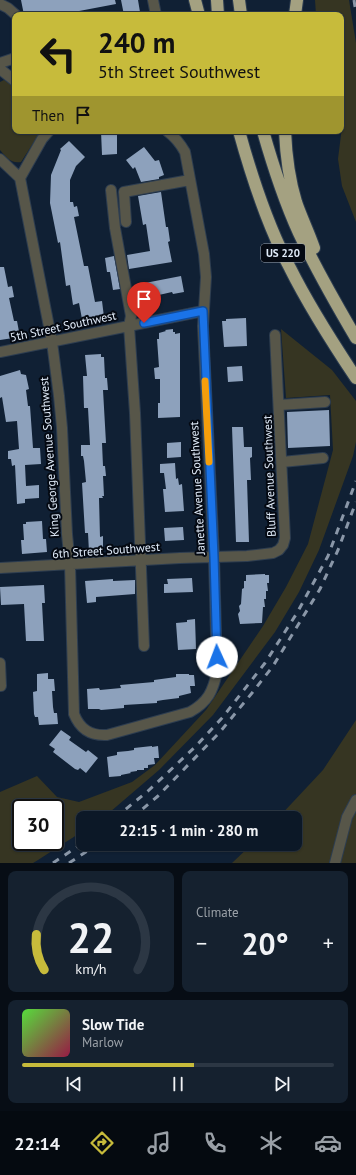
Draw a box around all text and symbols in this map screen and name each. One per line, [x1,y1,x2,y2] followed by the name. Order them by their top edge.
[98,24,175,61] text: 240 m
[32,28,84,80] icon: left
[98,60,260,83] text: 5th Street Southwest
[72,104,94,126] icon: arrive
[32,106,64,125] text: Then
[261,244,305,262] road number: US 220
[127,282,161,323] pin
[133,288,155,310] icon: arrive
[9,307,117,345] street label: 5th Street Southwest
[36,376,62,538] street label: King George Avenue Southwest
[259,415,279,537] street label: Bluff Avenue Southwest
[186,421,208,556] street label: Janette Avenue Southwest
[52,539,160,561] street label: 6th Street Southwest
[196,636,238,678] position arrow
[12,799,64,851] speed limit sign: 30
[120,821,258,840] text: 22:15 · 1 min · 280 m
[196,904,239,921] text: Climate
[67,910,115,963] text: 22
[241,924,289,963] text: 20°
[196,929,207,957] text: −
[323,929,334,957] text: +
[75,958,107,977] text: km/h
[82,1015,144,1034] text: Slow Tide
[82,1034,123,1051] text: Marlow
[63,1073,85,1095] icon: previous
[167,1073,189,1095] icon: pause
[271,1073,293,1095] icon: next
[88,1129,116,1157] icon: directions
[145,1129,173,1157] icon: music
[201,1129,229,1157] icon: phone
[257,1129,285,1157] icon: climate
[314,1129,342,1157] icon: car
[14,1132,60,1155] text: 22:14

